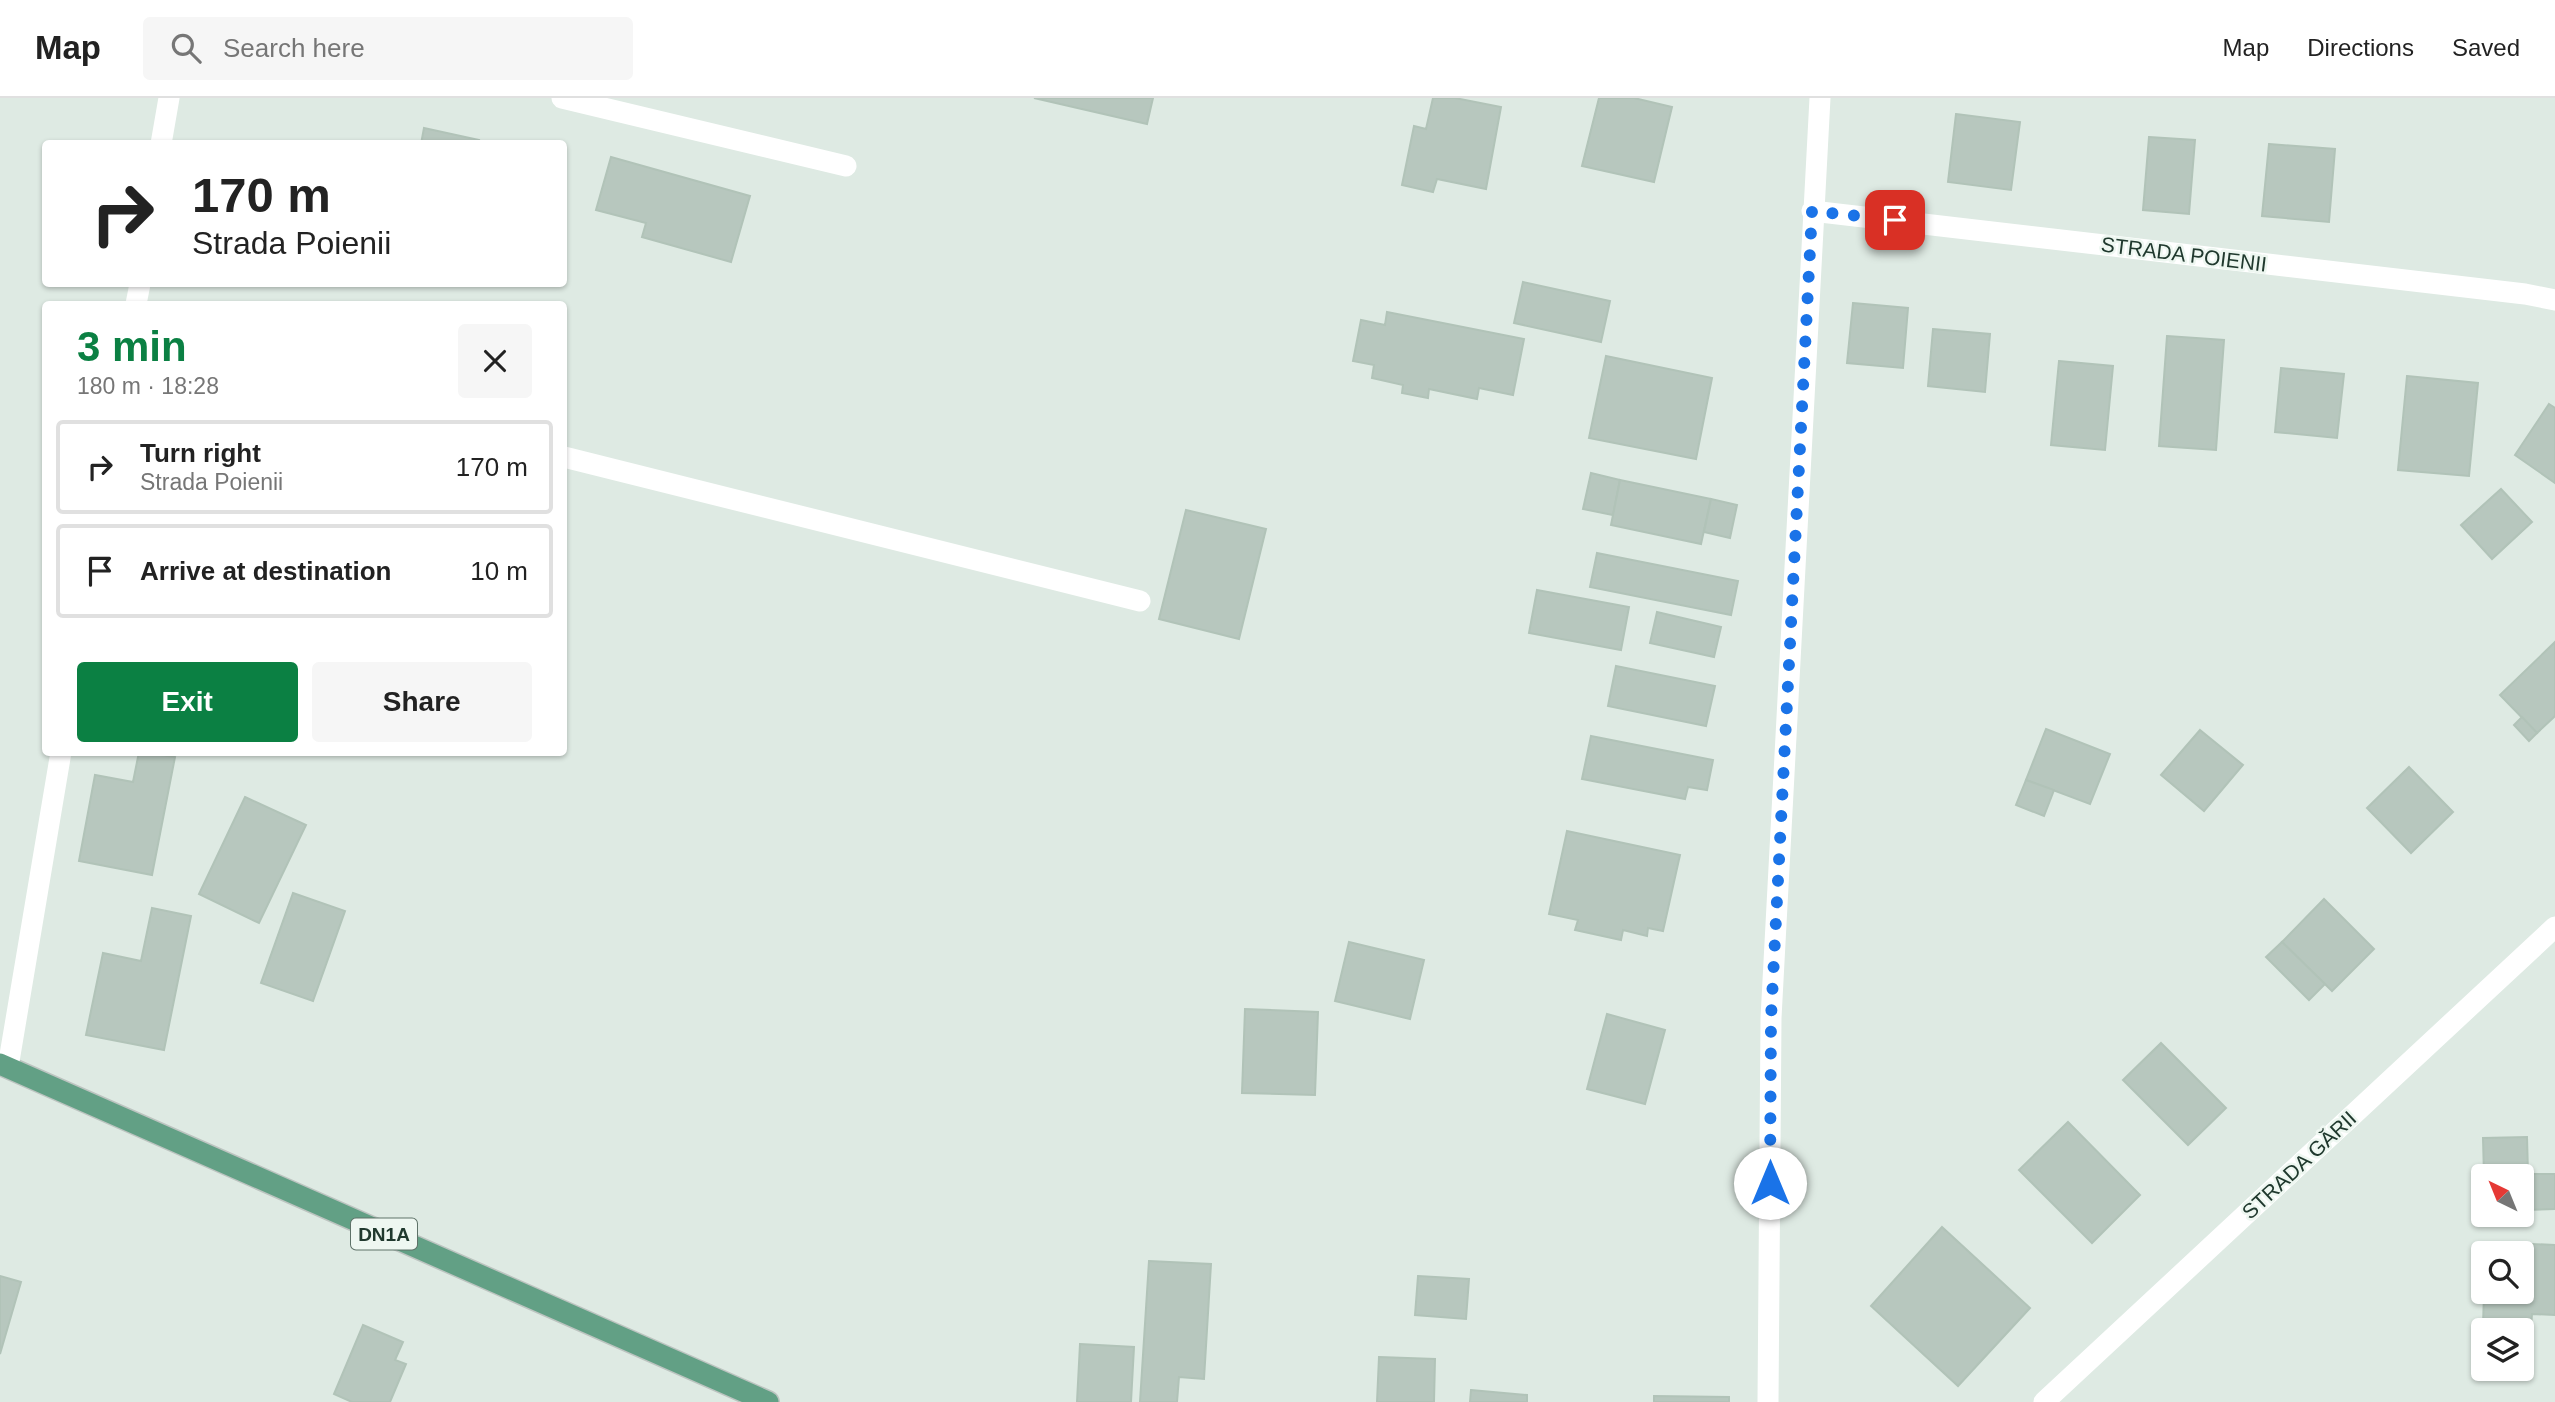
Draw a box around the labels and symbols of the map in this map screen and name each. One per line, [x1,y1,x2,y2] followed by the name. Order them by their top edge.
[1865,190,1925,250] pin
[2100,232,2268,276] street label: STRADA POIENII
[2237,1106,2361,1224] street label: STRADA GĂRII
[1733,1146,1807,1220] position arrow
[2471,1164,2534,1227] north arrow
[351,1218,417,1250] road number: DN1A

